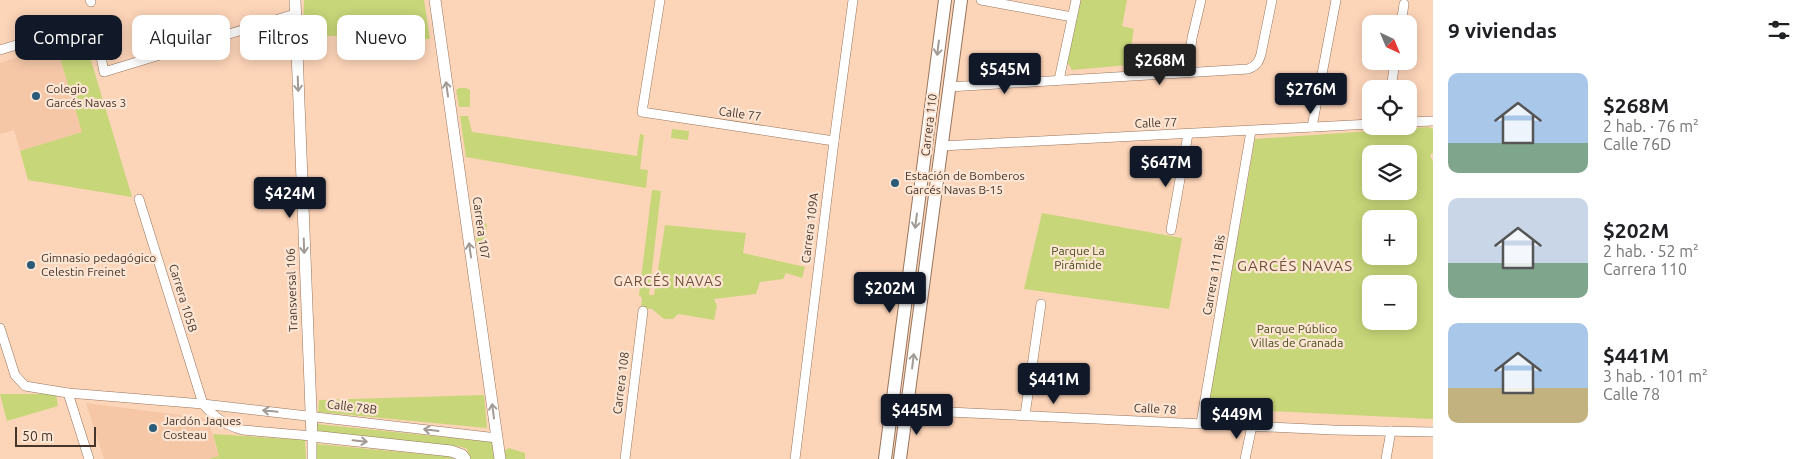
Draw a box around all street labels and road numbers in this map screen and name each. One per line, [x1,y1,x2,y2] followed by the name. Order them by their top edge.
[918,93,939,157] street label: Carrera 110
[718,104,762,123] street label: Calle 77
[1134,115,1178,130] street label: Calle 77
[799,192,820,264] street label: Carrera 109A
[471,196,492,260] street label: Carrera 107
[1200,234,1227,316] street label: Carrera 111 Bis
[284,248,299,332] street label: Transversal 106
[167,262,200,334] street label: Carrera 105B
[610,351,631,415] street label: Carrera 108
[326,397,378,416] street label: Calle 78B
[1133,401,1177,416] street label: Calle 78

